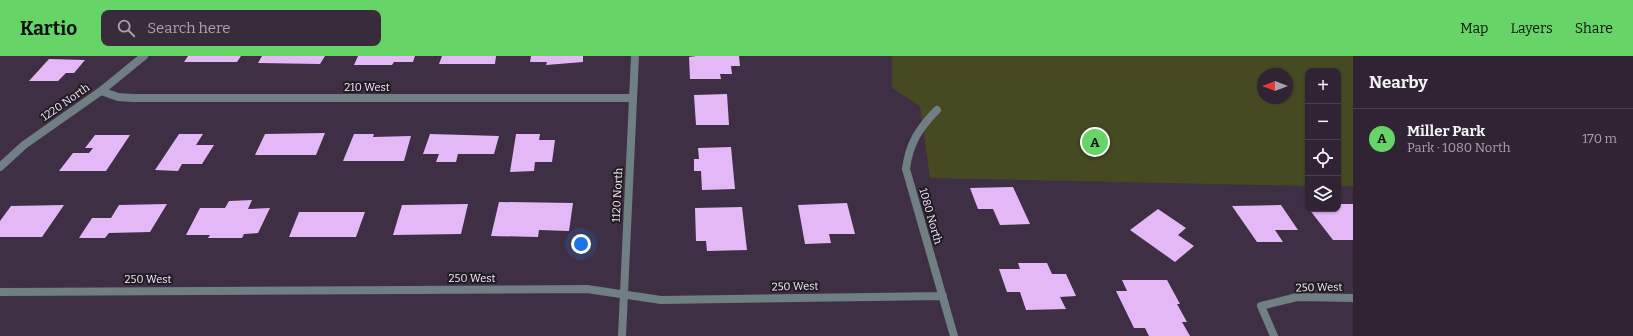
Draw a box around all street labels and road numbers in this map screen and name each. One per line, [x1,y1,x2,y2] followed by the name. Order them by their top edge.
[39,81,92,124] street label: 1220 North
[344,81,390,94] street label: 210 West
[610,167,625,223] street label: 1120 North
[916,187,945,246] street label: 1080 North
[449,272,495,285] street label: 250 West
[125,273,171,286] street label: 250 West
[771,280,819,293] street label: 250 West
[1295,281,1343,294] street label: 250 West

